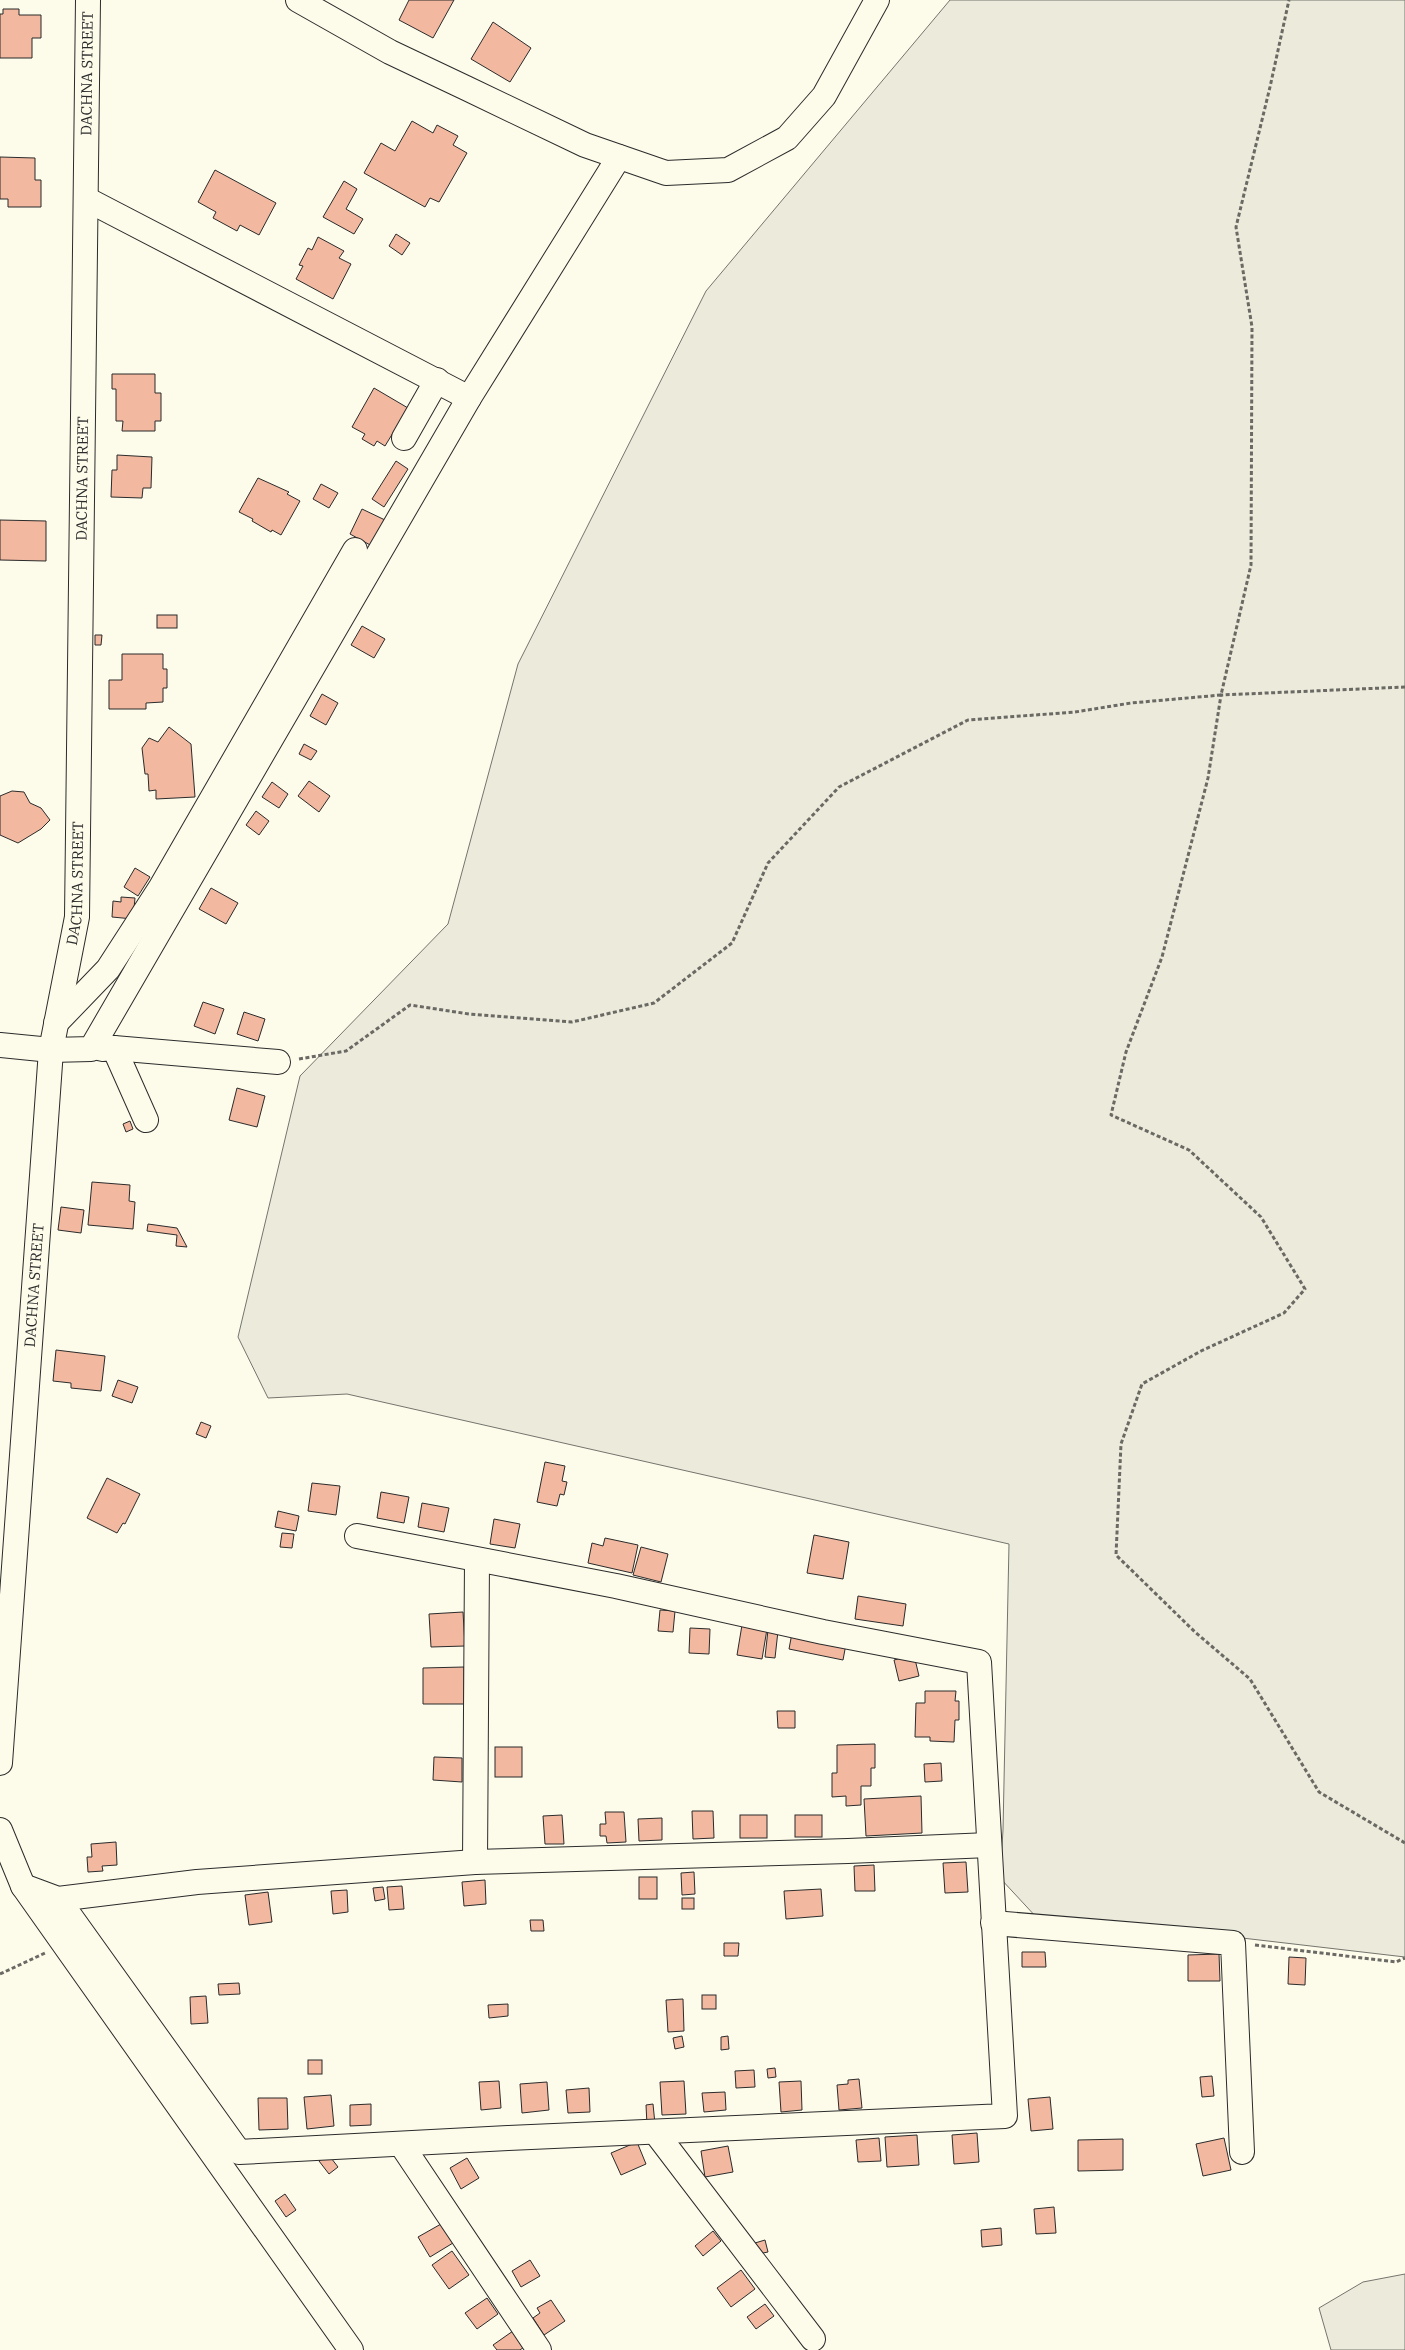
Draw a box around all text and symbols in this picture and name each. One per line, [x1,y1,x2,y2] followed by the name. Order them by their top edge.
[76,11,97,136] street label: DACHNA STREET
[72,416,92,541] street label: DACHNA STREET
[62,821,87,947] street label: DACHNA STREET
[20,1222,48,1348] street label: DACHNA STREET

